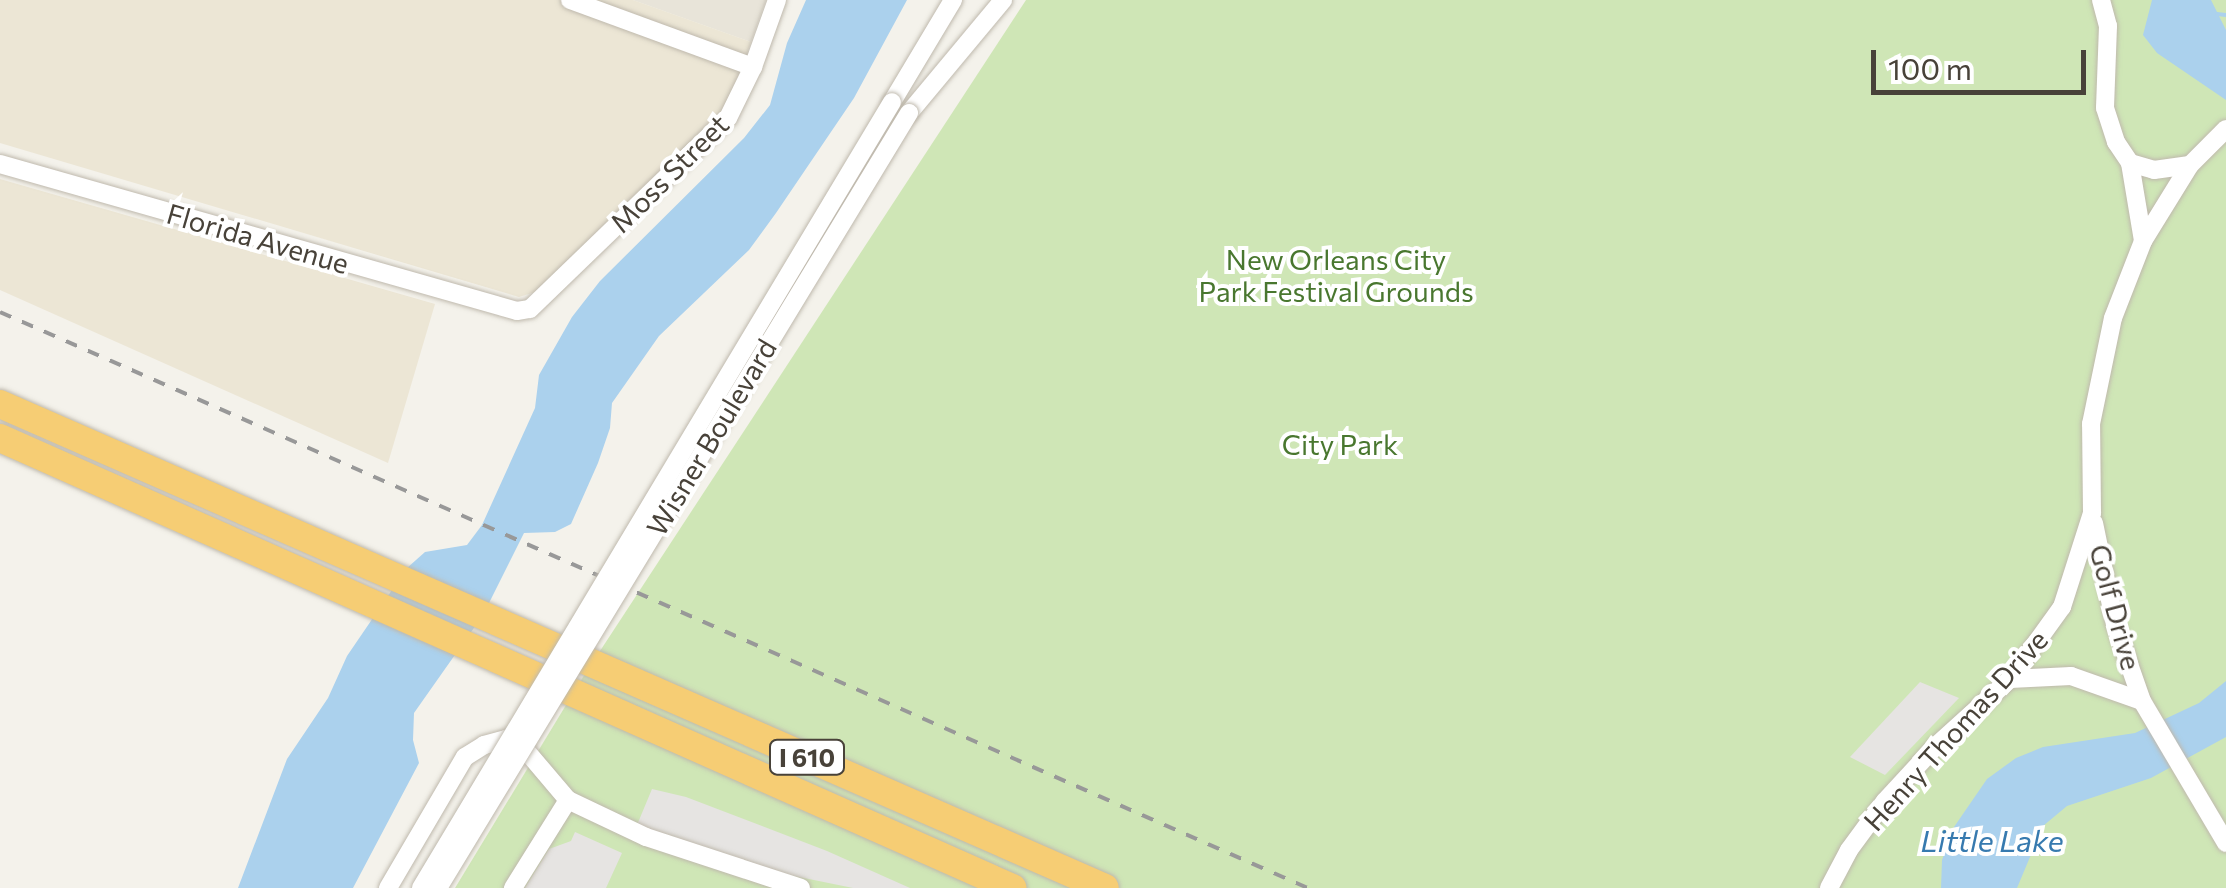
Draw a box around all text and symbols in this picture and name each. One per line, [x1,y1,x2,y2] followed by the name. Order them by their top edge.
[1876,30,2091,92] scale bar
[1888,49,1972,86] text: 100 m
[603,107,735,239] street label: Moss Street
[163,196,353,280] street label: Florida Avenue
[1198,242,1474,308] park label: New Orleans City Park Festival Grounds
[639,333,783,541] street label: Wisner Boulevard
[1282,427,1398,461] park label: City Park
[2083,541,2149,673] street label: Golf Drive
[1856,623,2054,837] street label: Henry Thomas Drive
[767,737,847,777] road number: I 610
[1921,822,2063,858] water label: Little Lake

